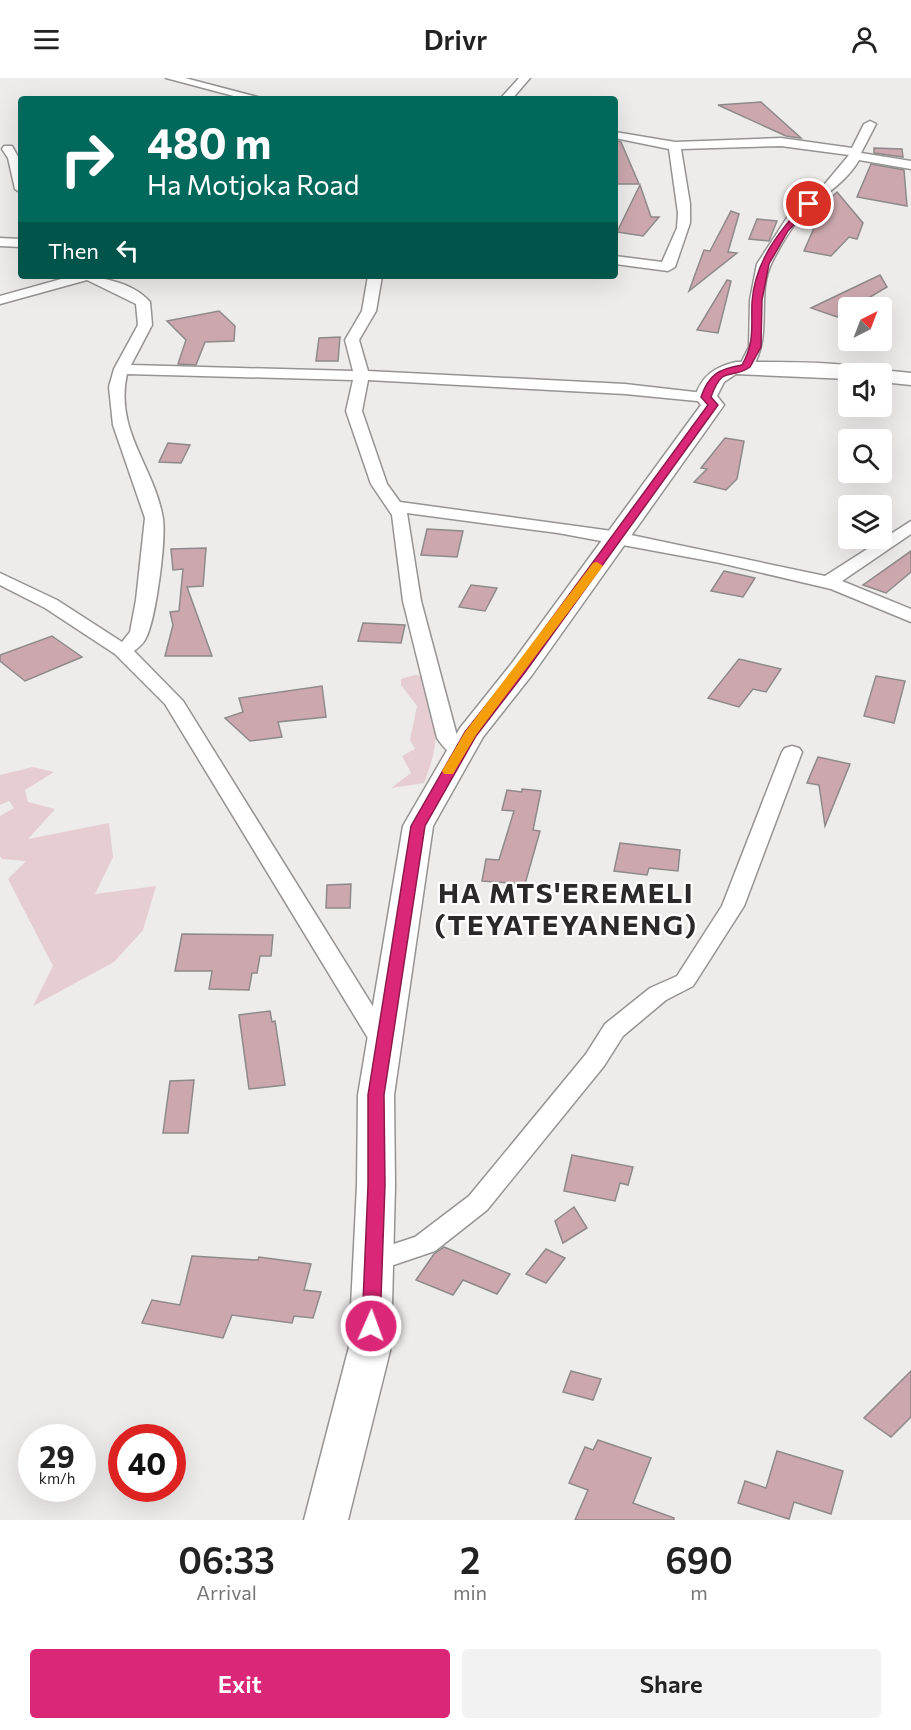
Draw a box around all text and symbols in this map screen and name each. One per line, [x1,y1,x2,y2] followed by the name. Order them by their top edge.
[30,23,63,56] icon: menu
[424,23,487,56] text: Drivr
[848,23,881,56] icon: person
[147,116,271,168] text: 480 m
[48,120,126,198] icon: right
[147,168,359,201] text: Ha Motjoka Road
[783,178,834,229] pin
[792,187,825,220] icon: arrive
[111,234,144,267] icon: left
[48,237,99,264] text: Then
[838,297,892,351] north arrow
[838,297,892,549] map controls
[838,363,892,417] button: sound
[838,429,892,483] button: search
[838,495,892,549] button: layers
[434,875,698,941] district label: HA MTS'EREMELI (TEYATEYANENG)
[339,1294,403,1358] position arrow
[108,1424,186,1502] speed limit sign: 40
[39,1437,75,1474] text: 29
[39,1469,75,1487] text: km/h
[178,1537,275,1581] text: 06:33
[460,1537,480,1581] text: 2
[665,1537,733,1581] text: 690
[196,1580,257,1604] text: Arrival
[453,1580,487,1604] text: min
[690,1580,708,1604] text: m
[30,1649,450,1718] button: Exit
[462,1649,881,1718] button: Share

